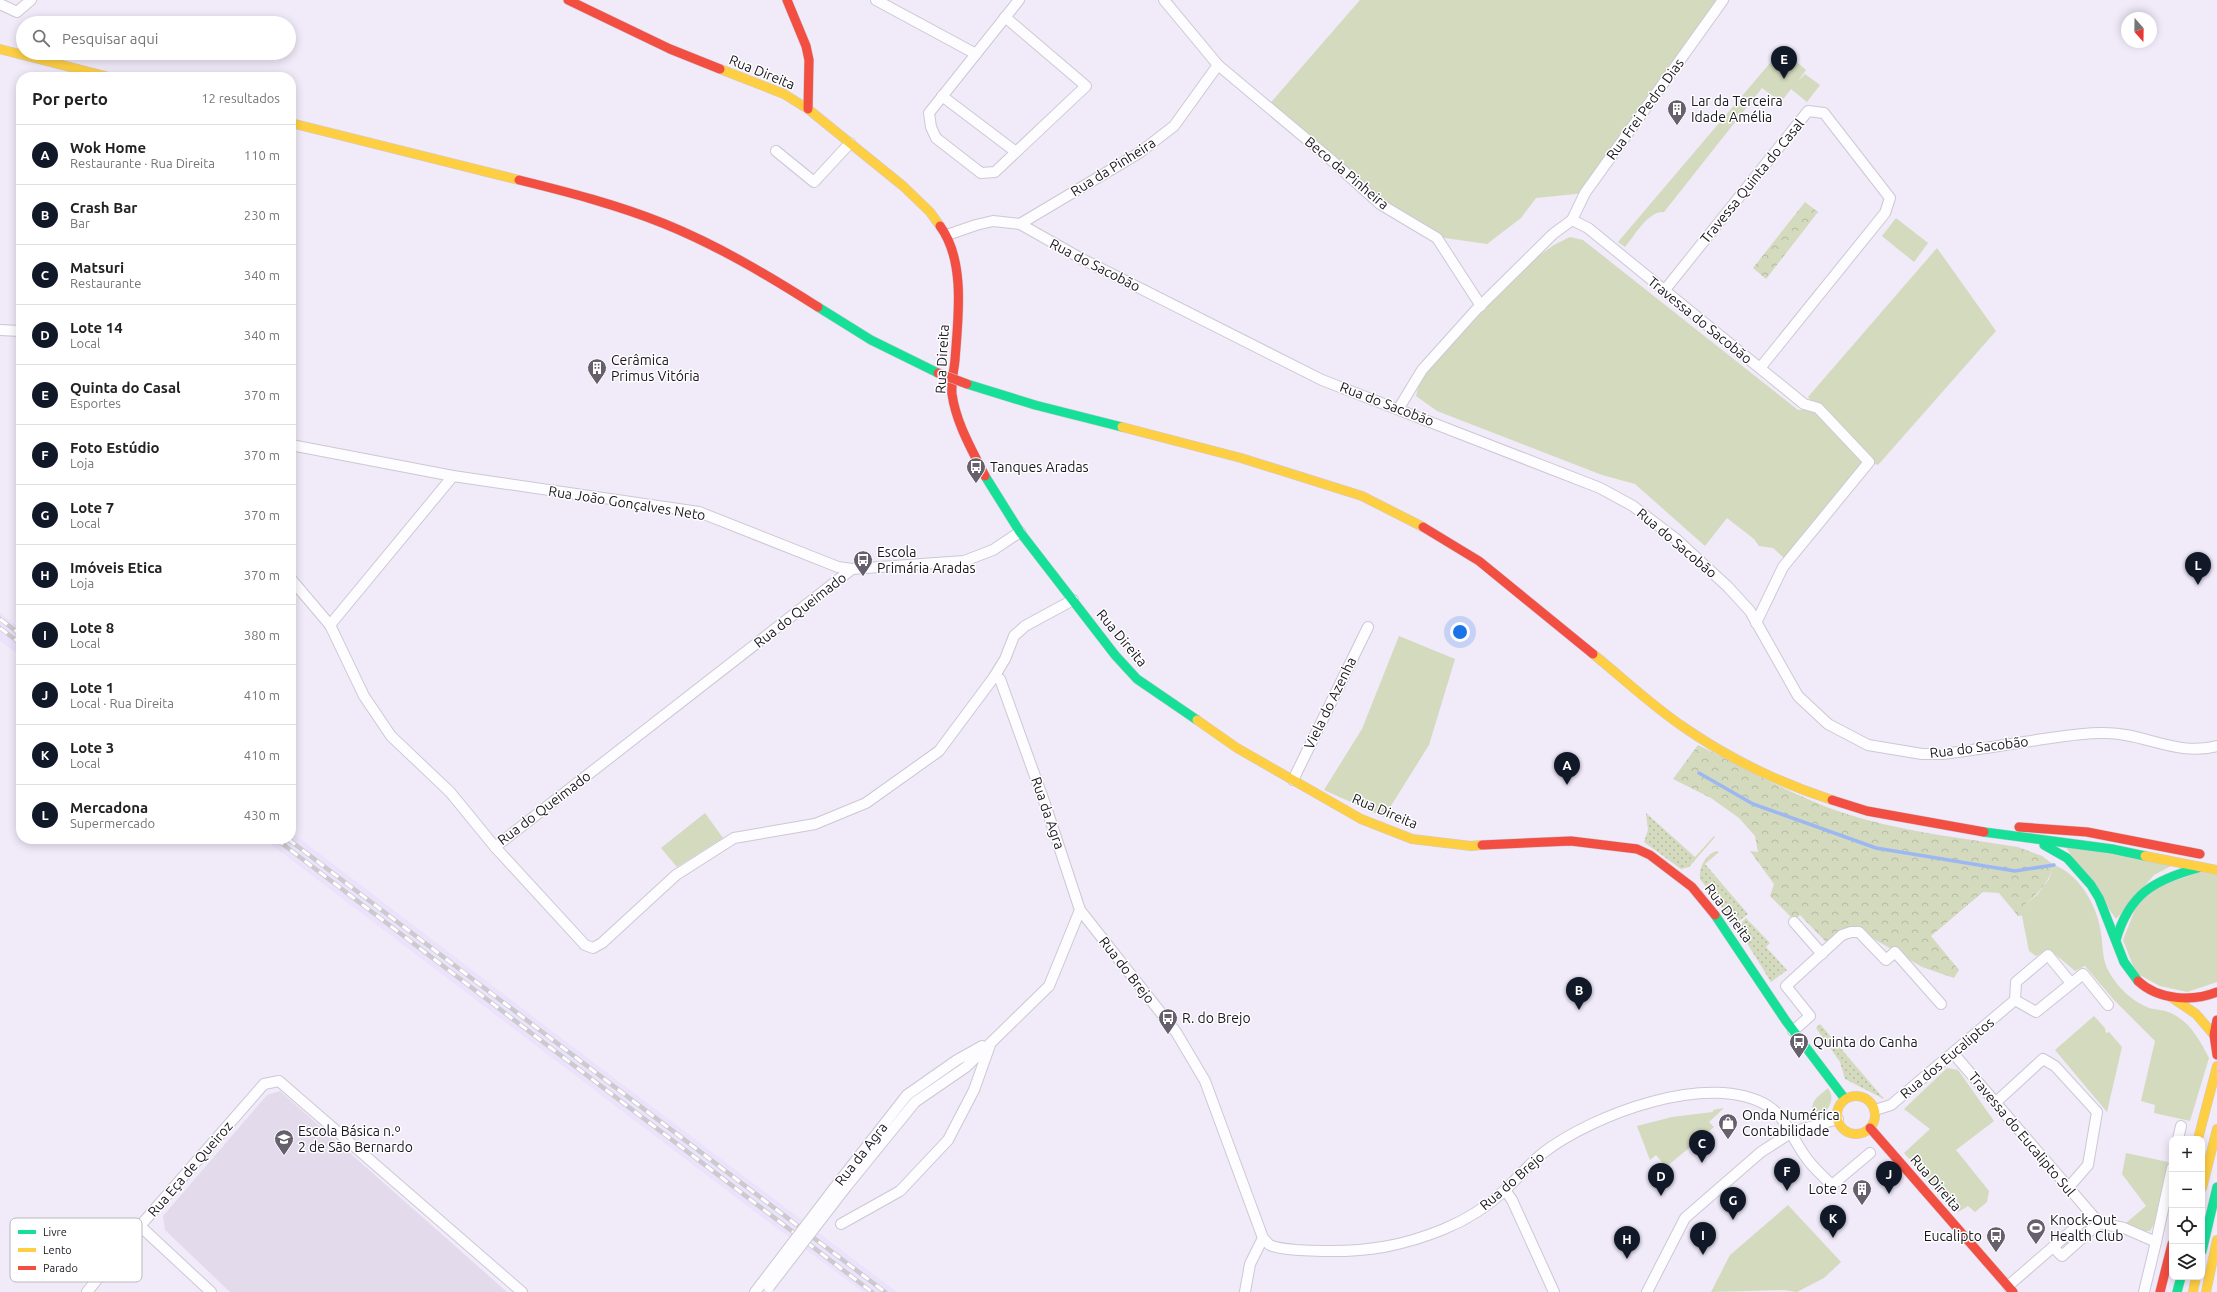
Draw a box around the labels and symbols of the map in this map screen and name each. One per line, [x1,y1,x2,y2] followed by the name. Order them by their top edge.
[2121,12,2157,48] north arrow
[1771,46,1797,79] pin: E
[727,52,797,92] street label: Rua Direita
[1603,55,1687,163] street label: Rua Frei Pedro Dias
[1691,93,1783,125] place label: Lar da Terceira Idade Amélia
[1666,98,1688,126] building icon: Lar da Terceira Idade Amélia
[1697,115,1807,246] street label: Travessa Quinta do Casal
[1302,133,1392,213] street label: Beco da Pinheira
[1068,134,1158,200] street label: Rua da Pinheira
[1047,235,1143,295] street label: Rua do Sacobão
[1645,273,1755,367] street label: Travessa do Sacobão
[932,324,952,394] street label: Rua Direita
[611,352,700,384] place label: Cerâmica Primus Vitória
[586,357,608,385] building icon: Cerâmica Primus Vitória
[1338,379,1436,429] street label: Rua do Sacobão
[965,456,987,484] bus stop icon: Tanques Aradas
[990,459,1089,475] place label: Tanques Aradas
[547,483,707,523] street label: Rua João Gonçalves Neto
[1634,505,1720,581] street label: Rua do Sacobão
[877,544,976,576] place label: Escola Primária Aradas
[852,549,874,577] bus stop icon: Escola Primária Aradas
[2185,552,2211,585] pin: L
[751,569,849,651] street label: Rua do Queimado
[1094,606,1150,670] street label: Rua Direita
[1450,622,1470,642] your location
[1301,654,1359,752] street label: Viela do Azenha
[1929,733,2029,761] street label: Rua do Sacobão
[1554,752,1580,785] pin: A
[494,768,594,848] street label: Rua do Queimado
[1028,775,1068,851] street label: Rua da Agra
[1350,790,1420,832] street label: Rua Direita
[1702,880,1756,946] street label: Rua Direita
[1096,933,1158,1007] street label: Rua do Brejo
[1566,977,1592,1010] pin: B
[1157,1007,1179,1035] bus stop icon: R. do Brejo
[1182,1010,1251,1026] place label: R. do Brejo
[1897,1014,1997,1102] street label: Rua dos Eucaliptos
[1788,1031,1810,1059] bus stop icon: Quinta do Canha
[1813,1034,1918,1050] place label: Quinta do Canha
[1965,1069,2079,1200] street label: Travessa do Eucalipto Sul
[1742,1107,1840,1139] place label: Onda Numérica Contabilidade
[1717,1112,1739,1140] shop icon: Onda Numérica Contabilidade
[144,1118,236,1220] street label: Rua Eça de Queiroz
[832,1119,890,1189] street label: Rua da Agra
[298,1123,413,1155] place label: Escola Básica n.º 2 de São Bernardo
[273,1128,295,1156] school or university icon: Escola Básica n.º 2 de São Bernardo
[1689,1130,1715,1163] pin: C
[1476,1149,1548,1213] street label: Rua do Brejo
[1907,1152,1965,1214] street label: Rua Direita
[1774,1158,1800,1191] pin: F
[1876,1161,1902,1194] pin: J
[1648,1163,1674,1196] pin: D
[1851,1178,1873,1206] building icon: Lote 2
[1808,1181,1848,1197] place label: Lote 2
[1720,1187,1746,1220] pin: G
[1820,1205,1846,1238] pin: K
[2050,1212,2124,1244] place label: Knock-Out Health Club
[2025,1217,2047,1245] sports icon: Knock-Out Health Club
[10,1218,142,1282] legend
[1690,1222,1716,1255] pin: I
[1985,1225,2007,1253] bus stop icon: Eucalipto
[43,1226,67,1238] text: Livre
[1614,1226,1640,1259] pin: H
[1924,1228,1982,1244] place label: Eucalipto
[43,1244,72,1256] text: Lento
[43,1262,78,1274] text: Parado

